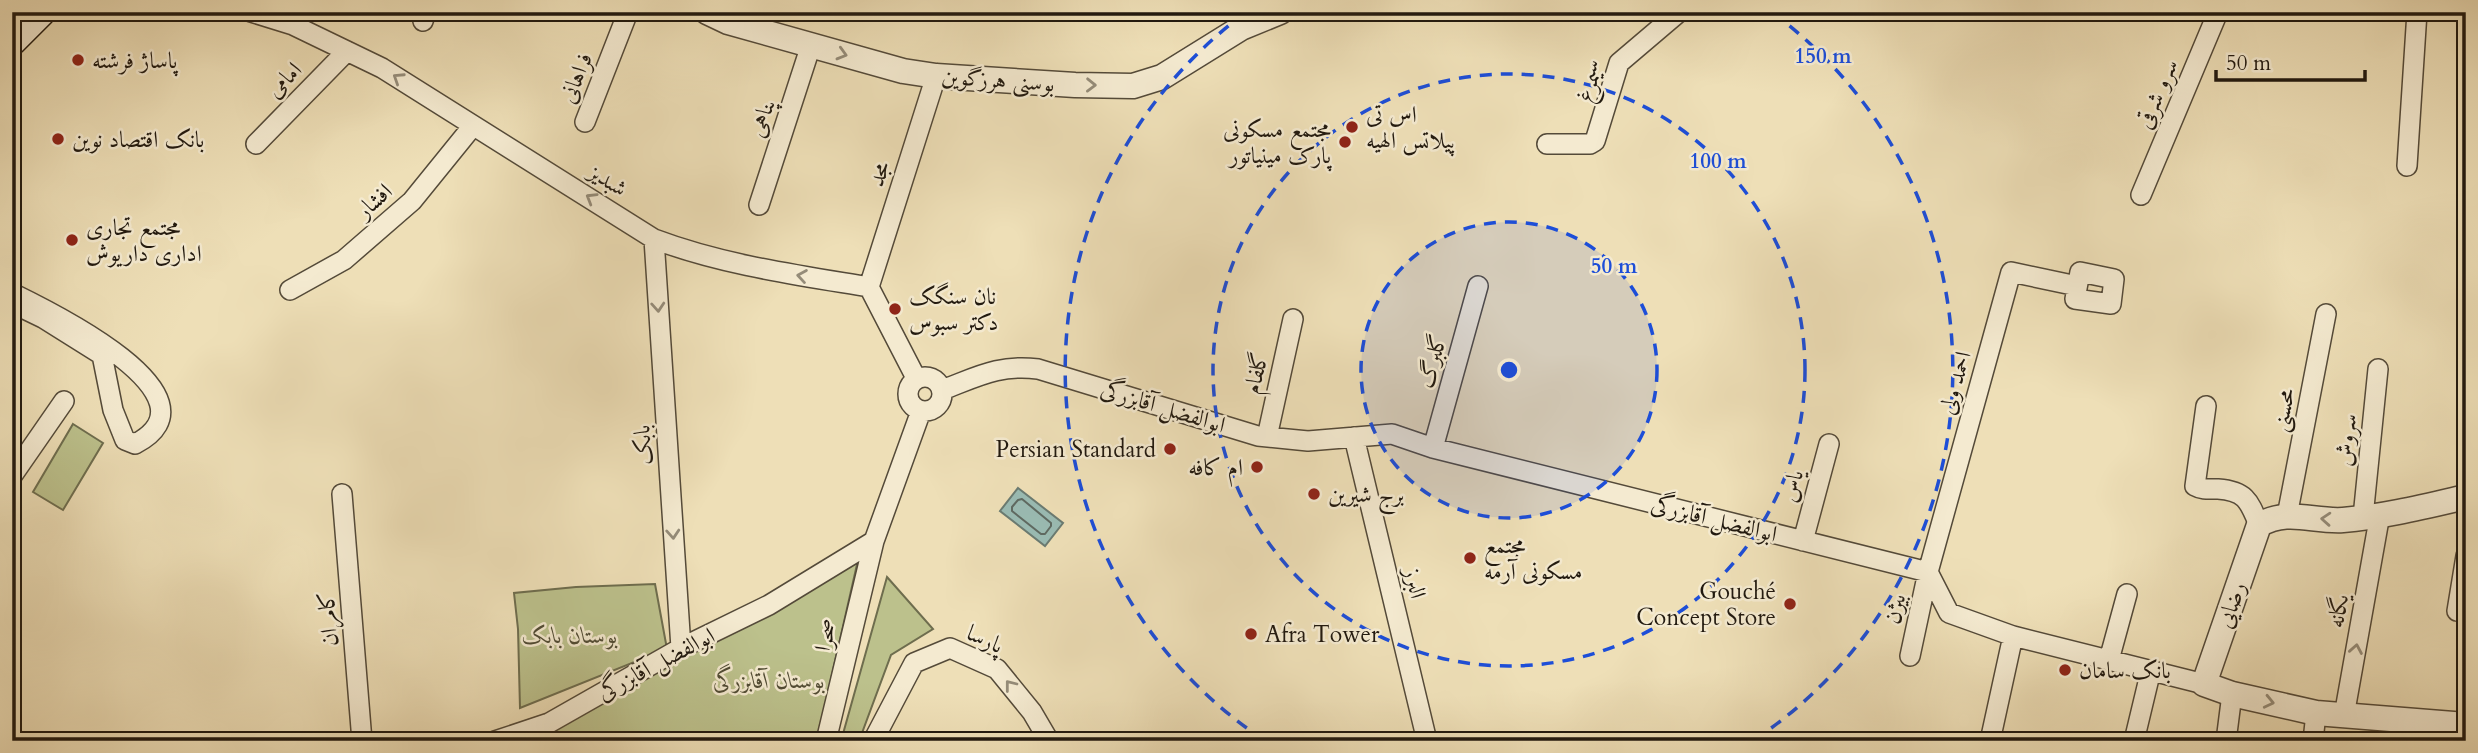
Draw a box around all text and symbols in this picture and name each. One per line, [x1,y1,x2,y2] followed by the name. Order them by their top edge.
[2216,38,2364,82] scale bar
[1794,42,1852,71] text: 150 m
[92,45,179,77] place label: پاساژ فرشته
[836,46,848,60] one-way arrow
[552,48,600,108] street label: فراهانی
[2226,49,2271,78] text: 50 m
[70,52,86,68] marker: پاساژ فرشته
[2128,54,2186,134] street label: سرو شرقی
[259,55,309,105] street label: امامی
[1568,56,1615,107] street label: سیمرغ
[940,61,1056,99] street label: بوسنی هرزگوین
[393,74,406,87] one-way arrow
[1086,78,1097,93] one-way arrow
[741,94,784,142] street label: پناهی
[1366,99,1456,157] place label: اس تی پیلاتس الهیه
[1223,114,1333,172] place label: مجتمع مسکونی پارک مینیاتور
[1344,119,1360,135] marker: اس تی پیلاتس الهیه
[72,124,204,155] place label: بانک اقتصاد نوین
[50,131,66,147] marker: بانک اقتصاد نوین
[1337,134,1353,150] marker: مجتمع مسکونی پارک مینیاتور
[1689,147,1747,176] text: 100 m
[581,155,633,204] street label: شبدیز
[860,157,898,191] street label: مجد
[348,176,399,227] street label: افشار
[586,194,599,207] one-way arrow
[86,212,202,269] place label: مجتمع تجاری اداری داریوش
[64,232,80,248] marker: مجتمع تجاری اداری داریوش
[1591,252,1638,281] text: 50 m
[796,269,808,284] one-way arrow
[909,281,998,338] place label: نان سنگک دکتر سبوس
[887,301,903,317] marker: نان سنگک دکتر سبوس
[650,302,665,313] one-way arrow
[1410,330,1454,392] street label: گلبرگ
[1931,348,1979,418] street label: احمد ولی
[1236,349,1280,398] street label: گلفام
[1497,358,1521,382] centre of rings
[1097,371,1230,442] street label: ابوالفضل آقابزرگی
[2264,386,2302,434] street label: محسنی
[2328,412,2364,468] street label: سروش
[626,424,660,466] street label: بابک
[996,434,1157,465] place label: Persian Standard
[1162,441,1178,457] marker: Persian Standard
[1188,452,1243,487] place label: ام کافه
[1249,459,1265,475] marker: ام کافه
[1773,465,1812,506] street label: یاس
[1328,479,1404,515] place label: برج شیرین
[1306,486,1322,502] marker: برج شیرین
[1647,486,1781,551] street label: ابوالفضل آقابزرگی
[2320,512,2331,527] one-way arrow
[665,529,680,540] one-way arrow
[1484,530,1582,587] place label: مجتمع مسکونی آرمه
[1462,550,1478,566] marker: مجتمع مسکونی آرمه
[1396,563,1434,602] street label: البرز
[1636,576,1776,633] place label: Gouché Concept Store
[2209,578,2253,632] street label: رضایی
[2320,590,2356,630] street label: یگانه
[311,591,345,647] street label: کامران
[1877,591,1913,627] street label: بیژن
[1782,596,1798,612] marker: Gouché Concept Store
[807,615,845,655] street label: صحرا
[961,617,1010,662] street label: پارسا
[591,618,721,709] street label: ابوالفضل آقابزرگی
[1265,619,1380,650] place label: Afra Tower
[522,620,619,651] park label: بوستان بابک
[1243,626,1259,642] marker: Afra Tower
[2347,643,2362,655] one-way arrow
[2079,655,2171,686] place label: بانک سامان
[2057,662,2073,678] marker: بانک سامان
[713,663,826,696] park label: بوستان آقابزرگی
[1006,680,1019,693] one-way arrow
[2263,694,2275,709] one-way arrow

